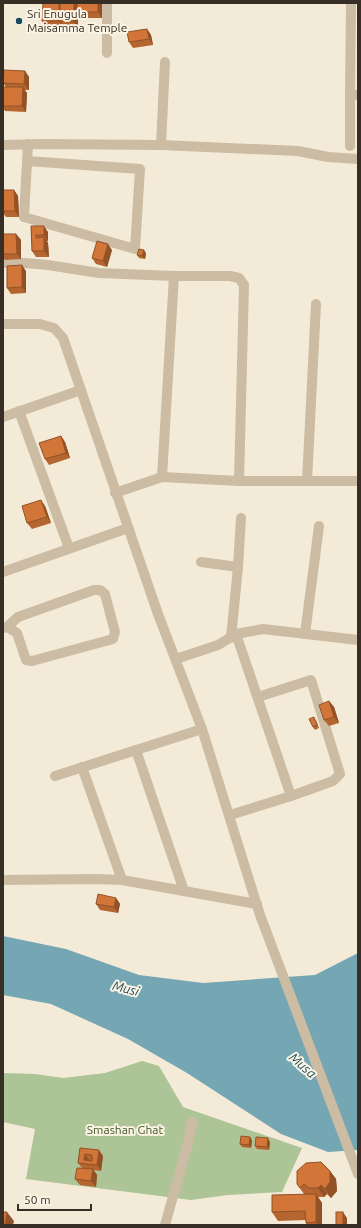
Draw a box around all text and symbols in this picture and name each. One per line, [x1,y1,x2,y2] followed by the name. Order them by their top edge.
[27,7,127,34] place label: Sri Enugula Maisamma Temple
[14,16,24,26] marker: Sri Enugula Maisamma Temple
[111,978,141,998] water label: Musi
[287,1050,319,1080] water label: Musa
[87,1123,163,1136] park label: Smashan Ghat
[18,1186,91,1212] scale bar
[24,1193,51,1206] text: 50 m

